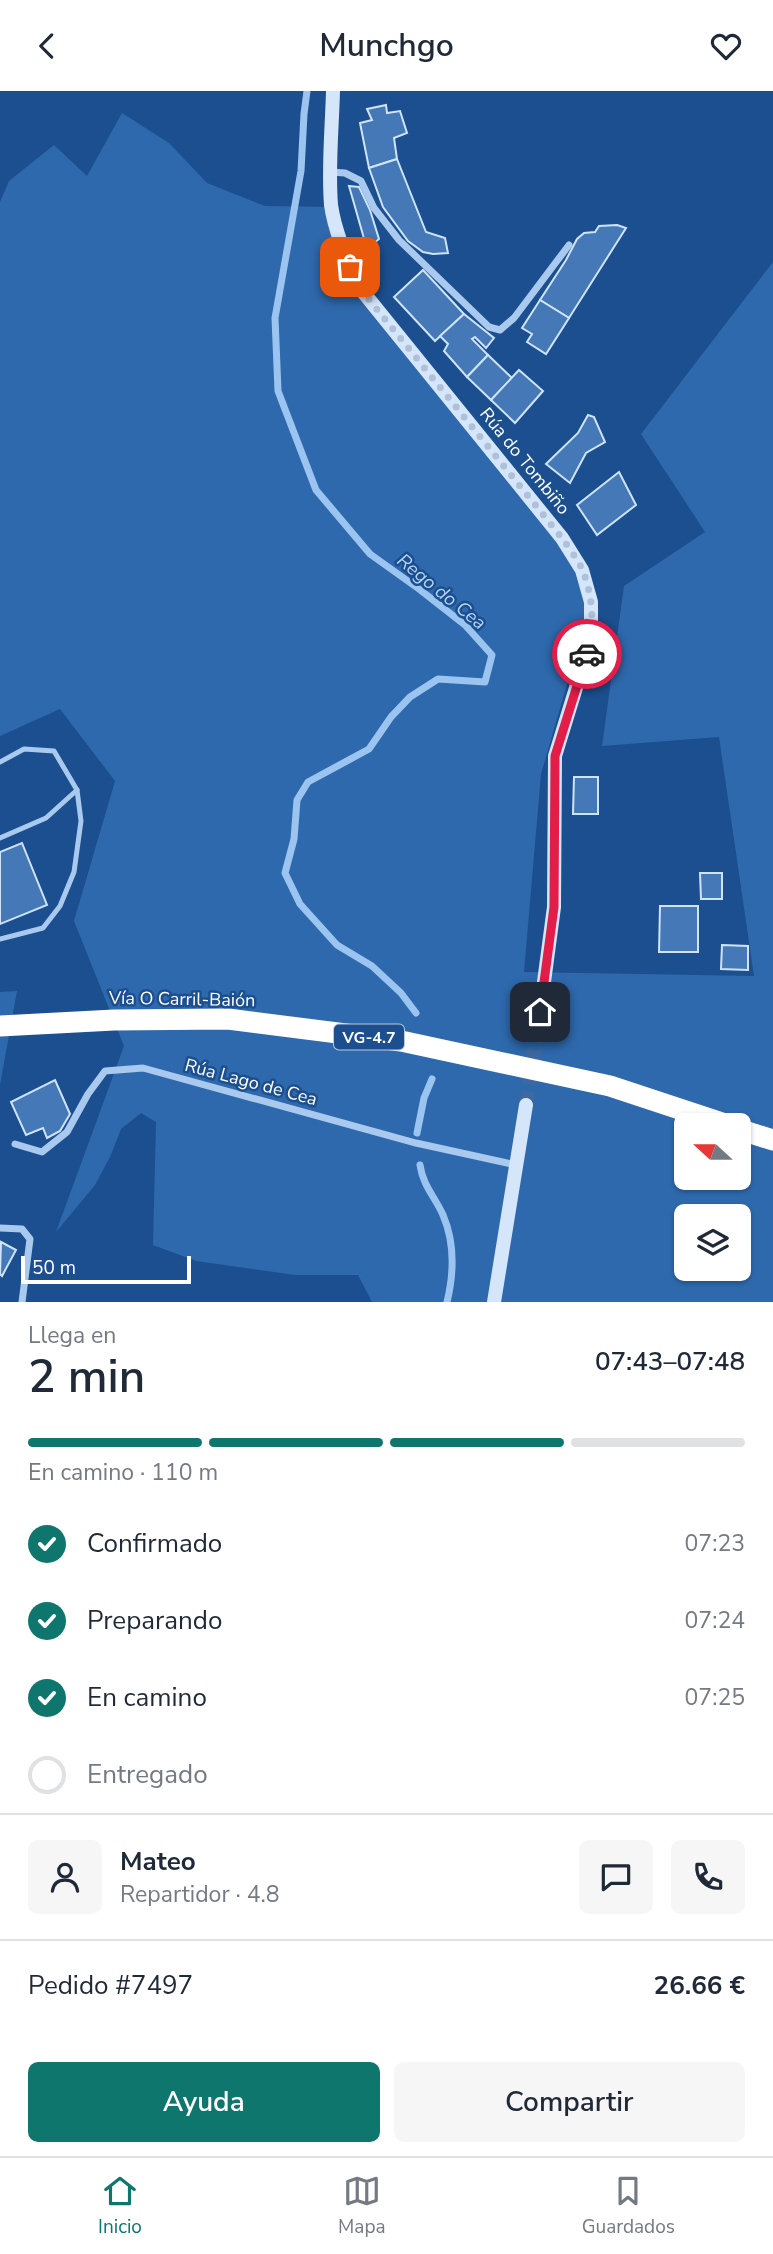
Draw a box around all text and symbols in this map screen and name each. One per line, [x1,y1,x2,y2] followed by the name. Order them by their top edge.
[319,24,454,67] text: Munchgo
[28,27,66,65] icon: back
[707,27,745,65] icon: heart
[320,237,380,297] pin
[331,248,369,286] icon: bag
[474,402,576,520] street label: Rúa do Tombiño
[391,548,492,636] water label: Rego do Cea
[552,619,622,689] courier
[568,635,606,673] icon: car
[510,982,570,1042] pin
[108,986,255,1012] street label: Vía O Carril-Baión
[521,993,559,1031] icon: home
[334,1025,404,1049] road number: VG-4.7
[182,1053,320,1111] street label: Rúa Lago de Cea
[674,1113,751,1190] north arrow
[674,1113,751,1281] map controls
[674,1204,751,1281] button: layers
[21,1253,191,1285] scale bar
[32,1255,76,1281] text: 50 m
[28,1320,116,1351] text: Llega en
[595,1344,745,1379] text: 07:43–07:48
[28,1345,145,1408] text: 2 min
[28,1457,218,1488] text: En camino · 110 m
[28,1525,66,1563] icon: check
[87,1526,222,1561] text: Confirmado
[685,1528,745,1559] text: 07:23
[28,1602,66,1640] icon: check
[87,1603,222,1638] text: Preparando
[685,1605,745,1636] text: 07:24
[28,1679,66,1717] icon: check
[87,1680,207,1715] text: En camino
[685,1682,745,1713] text: 07:25
[87,1757,208,1792] text: Entregado
[28,1840,102,1914] button: person
[579,1840,653,1914] button: chat
[671,1840,745,1914] button: phone
[120,1844,196,1879] text: Mateo
[120,1879,280,1910] text: Repartidor · 4.8
[28,1968,193,2003] text: Pedido #7497
[654,1968,745,2003] text: 26.66 €
[28,2062,380,2142] button: Ayuda
[394,2062,745,2142] button: Compartir
[98,2172,142,2240] tab: Inicio
[338,2172,386,2240] tab: Mapa
[582,2172,675,2240] tab: Guardados

